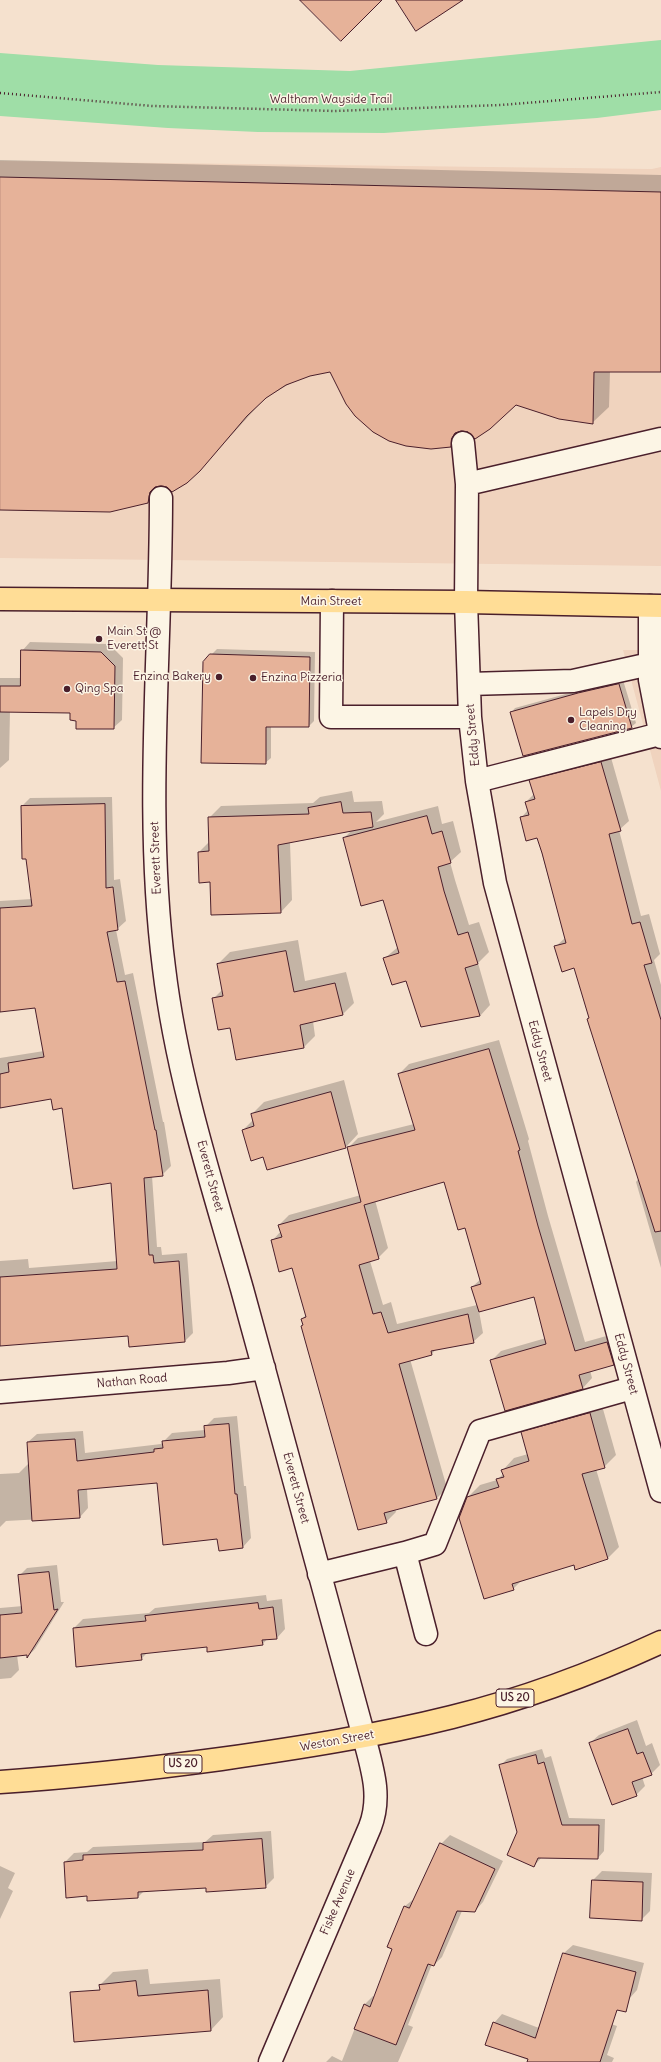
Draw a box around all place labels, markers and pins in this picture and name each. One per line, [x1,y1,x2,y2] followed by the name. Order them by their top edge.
[107,625,161,653] place label: Main St @ Everett St
[94,634,104,644] marker: Main St @ Everett St
[133,670,211,684] place label: Enzina Bakery
[261,671,342,685] place label: Enzina Pizzeria
[214,672,224,682] marker: Enzina Bakery
[248,673,258,683] marker: Enzina Pizzeria
[75,682,124,696] place label: Qing Spa
[62,684,72,694] marker: Qing Spa
[579,706,637,734] place label: Lapels Dry Cleaning
[566,715,576,725] marker: Lapels Dry Cleaning

